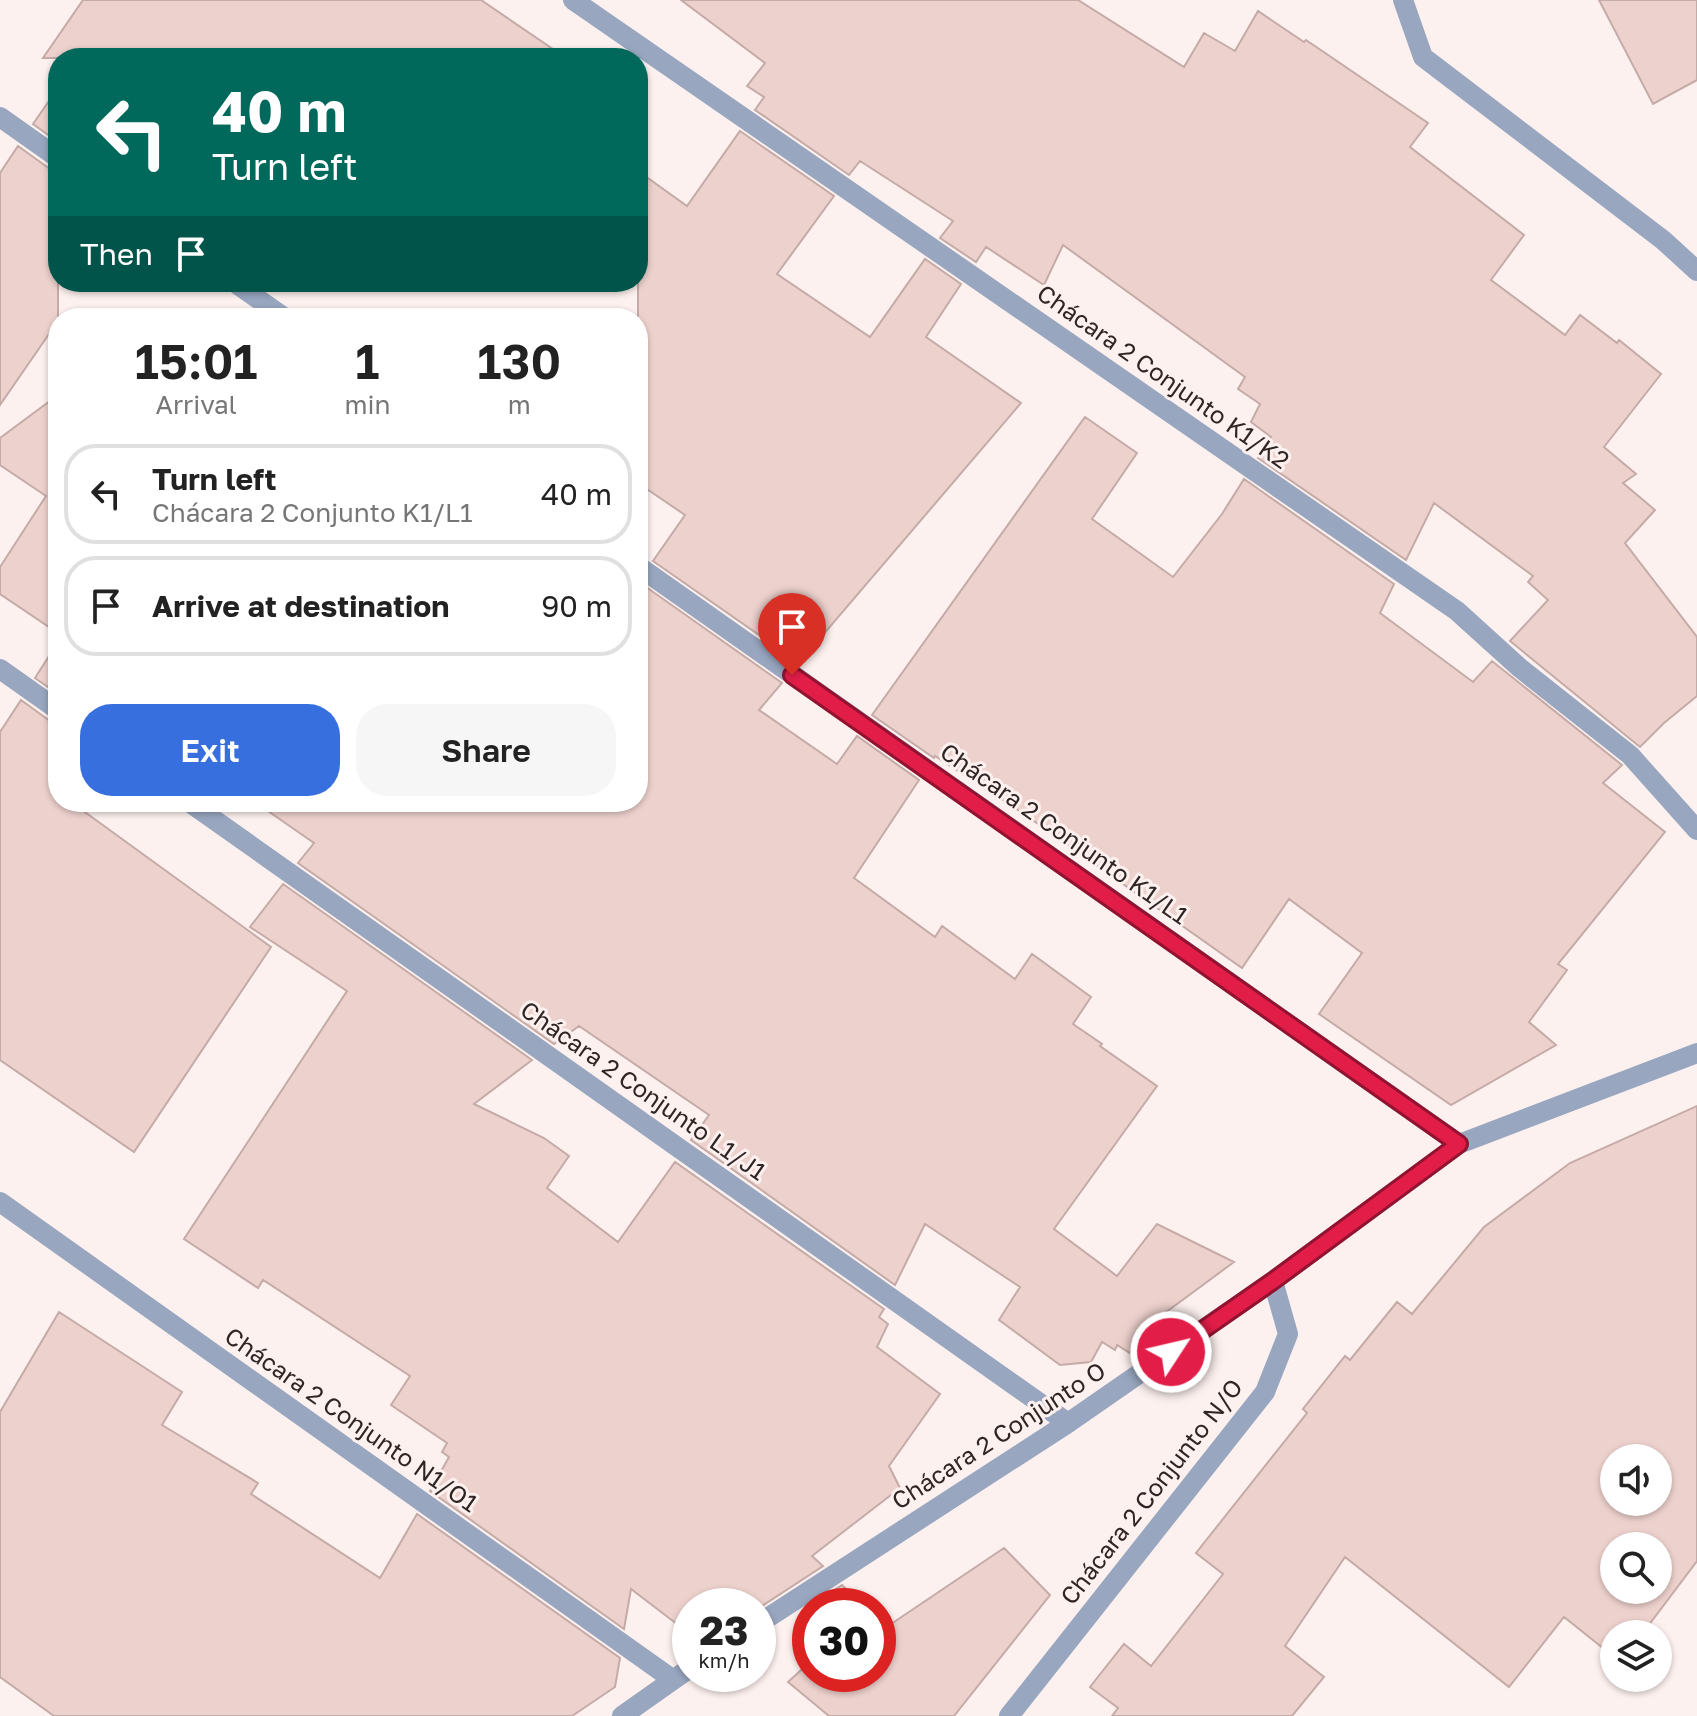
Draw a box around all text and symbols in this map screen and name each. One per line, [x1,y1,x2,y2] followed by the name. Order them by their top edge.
[212,77,346,144] text: 40 m
[80,80,184,184] icon: left
[212,145,358,188] text: Turn left
[169,232,213,276] icon: arrive
[80,236,153,272] text: Then
[1032,278,1295,474] street label: Chácara 2 Conjunto K1/K2
[135,332,258,390] text: 15:01
[355,332,380,390] text: 1
[477,332,561,390] text: 130
[155,389,237,420] text: Arrival
[344,389,390,420] text: min
[508,389,531,420] text: m
[152,461,277,497] text: Turn left
[84,472,128,516] icon: left
[541,476,612,512] text: 40 m
[152,497,473,528] text: Chácara 2 Conjunto K1/L1
[84,584,128,628] icon: arrive
[152,588,449,624] text: Arrive at destination
[541,588,612,624] text: 90 m
[758,593,826,675] pin
[770,605,814,649] icon: arrive
[80,704,340,796] button: Exit
[356,704,616,796] button: Share
[935,736,1194,930] street label: Chácara 2 Conjunto K1/L1
[516,994,772,1186] street label: Chácara 2 Conjunto L1/J1
[1129,1310,1213,1394] position arrow
[220,1320,484,1517] street label: Chácara 2 Conjunto N1/O1
[886,1355,1110,1515] street label: Chácara 2 Conjunto O
[1054,1372,1248,1610] street label: Chácara 2 Conjunto N/O
[1600,1444,1672,1692] map controls
[1600,1444,1672,1516] button: sound
[1600,1532,1672,1604] button: search
[792,1588,896,1692] speed limit sign: 30
[700,1606,748,1654] text: 23
[1600,1620,1672,1692] button: layers
[699,1648,749,1672] text: km/h

